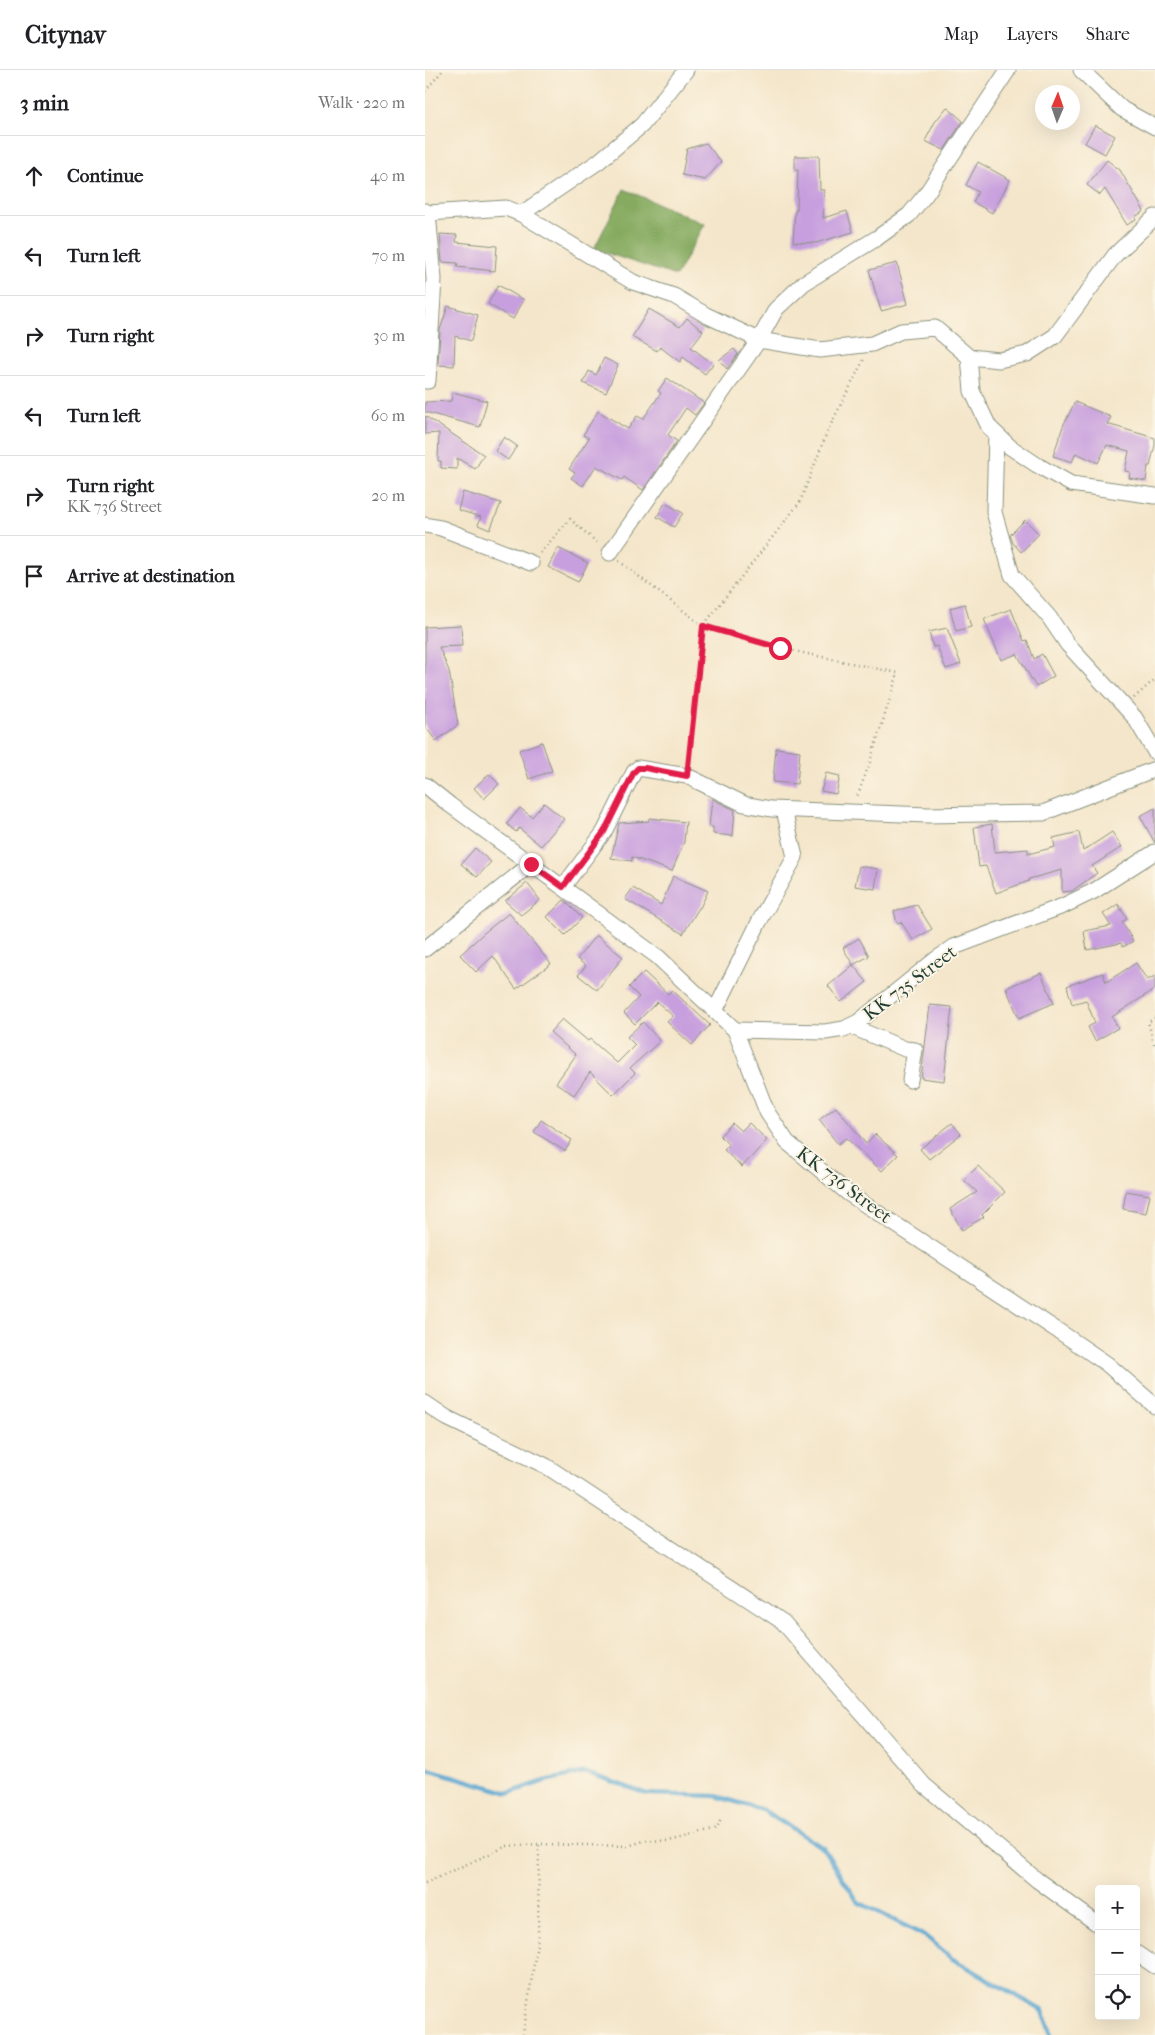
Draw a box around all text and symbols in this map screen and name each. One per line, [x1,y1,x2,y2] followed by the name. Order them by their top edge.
[25,21,106,49] text: Citynav
[944,24,978,45] text: Map
[1006,24,1058,45] text: Layers
[1086,24,1130,45] text: Share
[1035,85,1080,130] north arrow
[20,91,69,115] text: 3 min
[318,93,405,112] text: Walk · 220 m
[20,162,48,190] icon: ahead
[67,165,143,187] text: Continue
[370,166,405,185] text: 40 m
[20,242,48,270] icon: left
[67,245,141,267] text: Turn left
[372,246,405,265] text: 70 m
[20,322,48,350] icon: right
[67,325,154,347] text: Turn right
[373,326,405,345] text: 30 m
[20,402,48,430] icon: left
[67,405,141,427] text: Turn left
[371,406,405,425] text: 60 m
[67,475,154,497] text: Turn right
[20,482,48,510] icon: right
[371,486,405,505] text: 20 m
[67,497,162,516] text: KK 736 Street
[20,562,48,590] icon: arrive
[67,565,235,587] text: Arrive at destination
[769,637,792,660] route start
[520,853,543,876] route end
[859,941,961,1025] street label: KK 735 Street
[792,1142,896,1228] street label: KK 736 Street
[1095,1885,1140,2020] map controls
[1095,1885,1140,1930] button: +
[1095,1930,1140,1975] button: −
[1095,1975,1140,2020] button: locate

